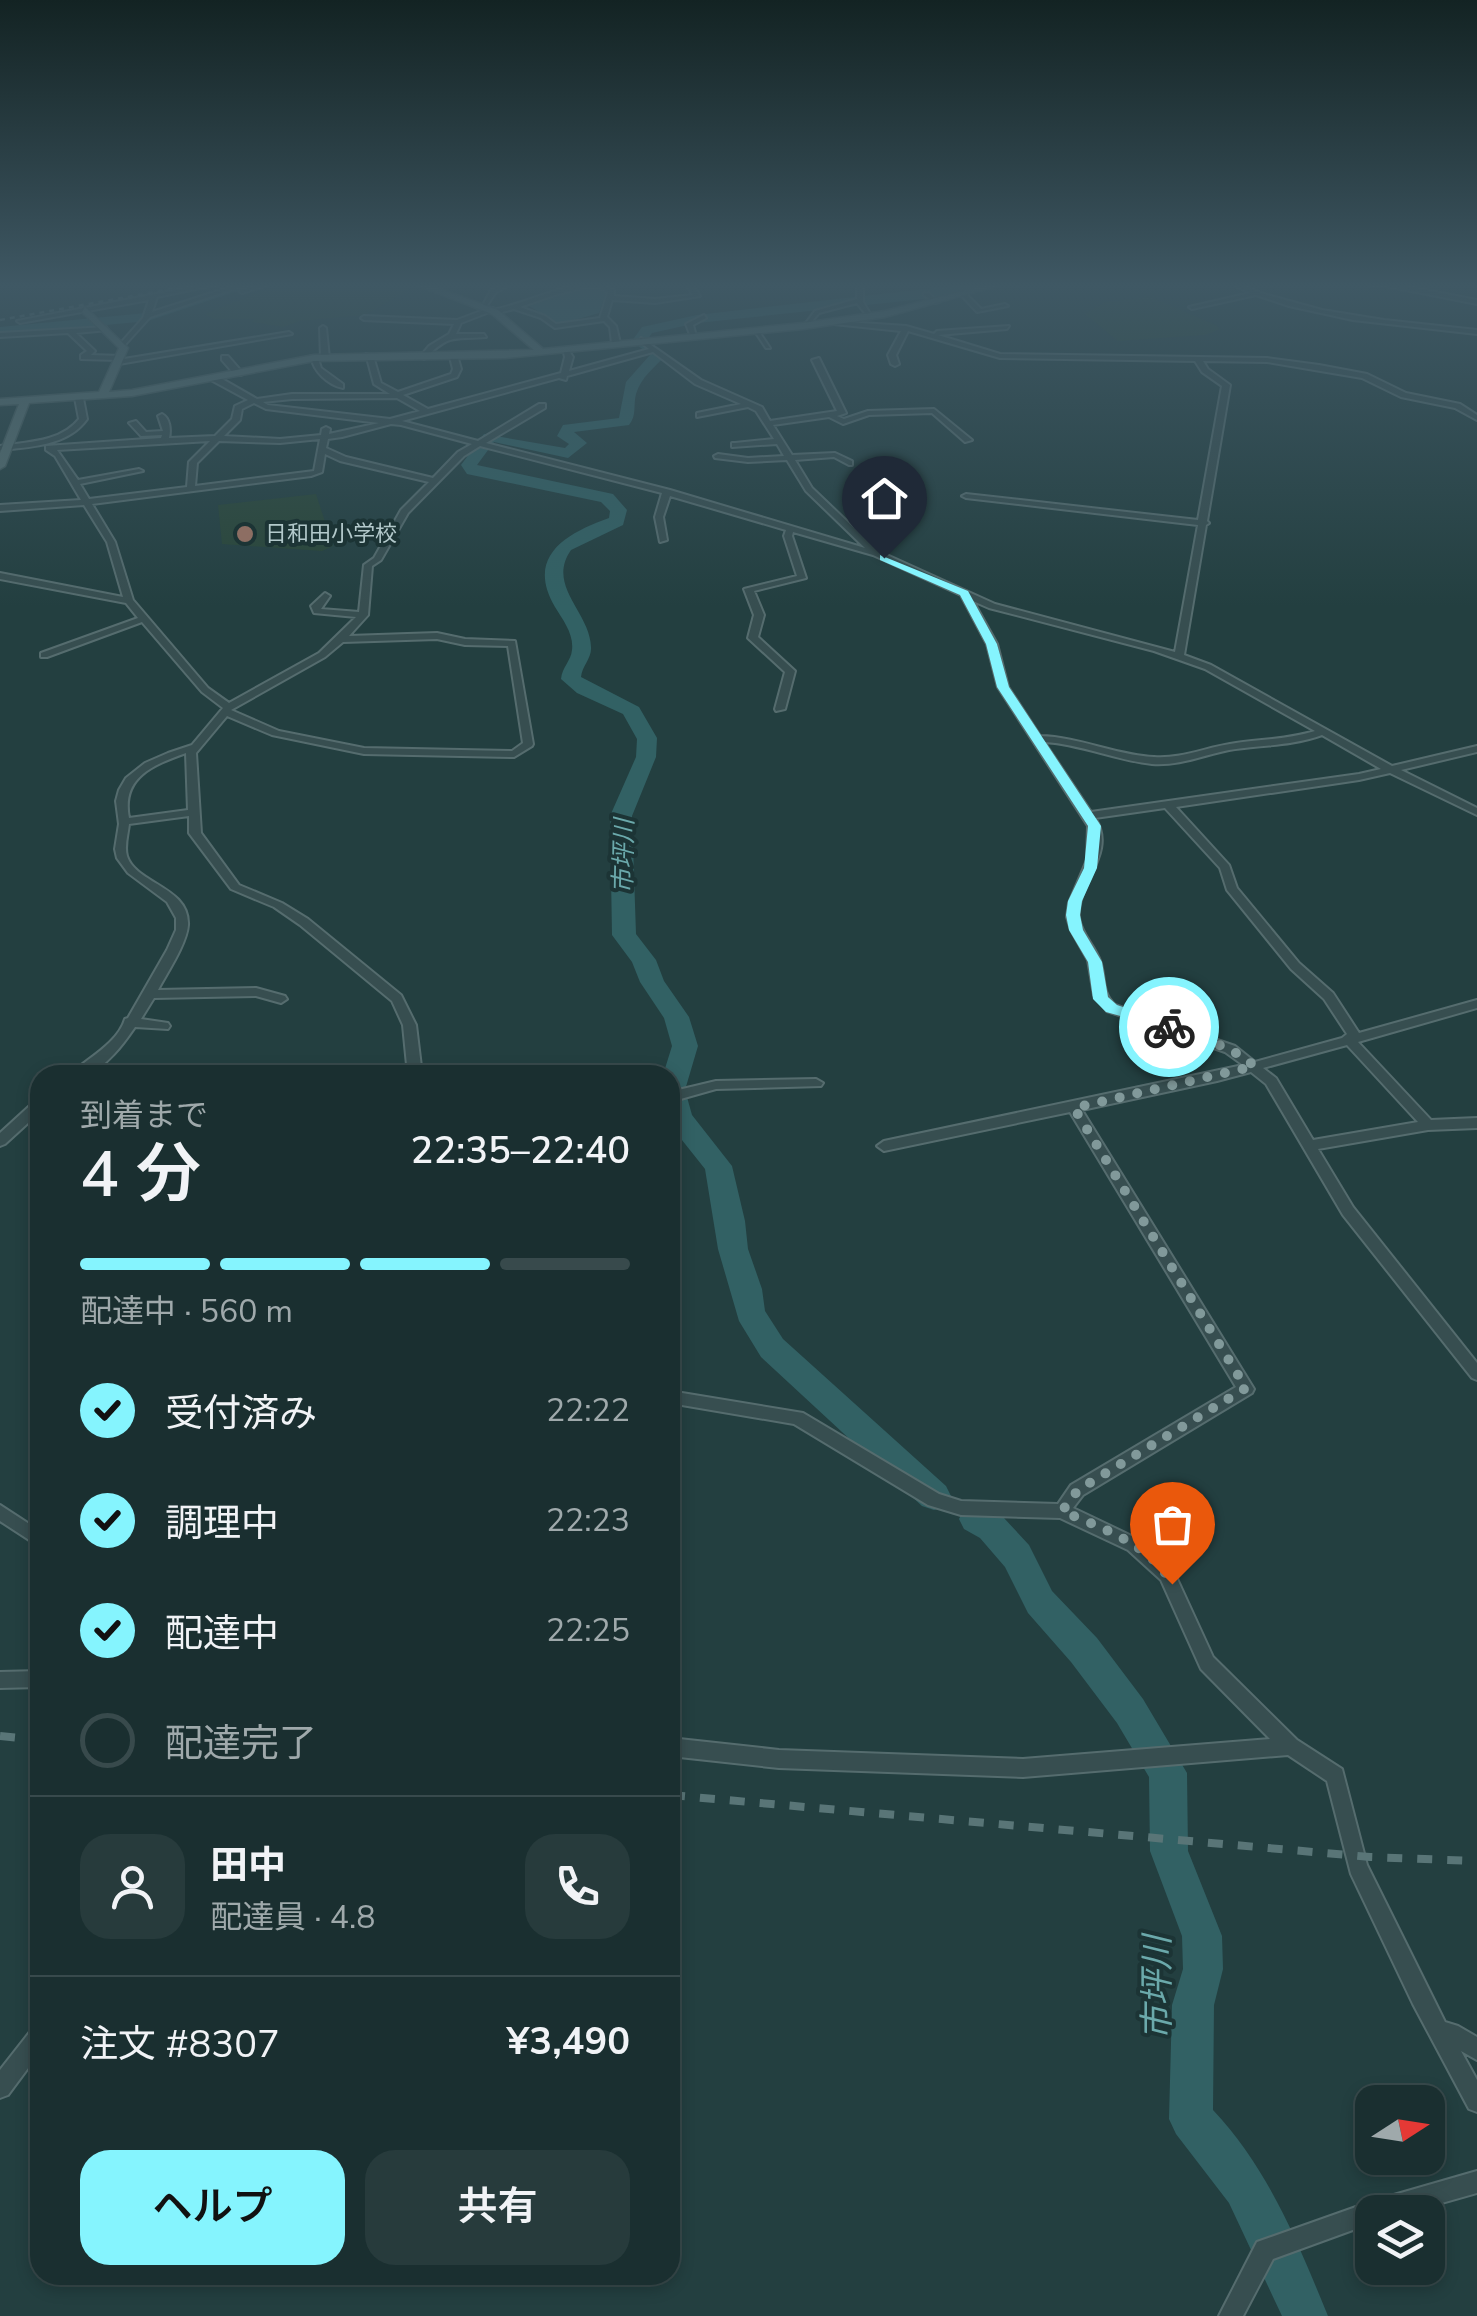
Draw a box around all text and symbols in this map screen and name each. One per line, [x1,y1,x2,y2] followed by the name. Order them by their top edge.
[842,456,927,559] pin
[857,471,912,526] icon: home
[265,519,397,549] place label: 日和田小学校
[234,523,256,545] marker: 日和田小学校
[606,815,642,894] water label: 市坪川
[1119,977,1219,1077] courier
[1142,1000,1197,1055] icon: bike
[80,1094,208,1137] text: 到着まで
[411,1125,630,1176] text: 22:35–22:40
[80,1130,201,1219] text: 4 分
[80,1290,293,1333] text: 配達中 · 560 m
[80,1383,135,1438] icon: check
[165,1388,317,1439] text: 受付済み
[546,1389,630,1432] text: 22:22
[1130,1482,1215,1585] pin
[80,1493,135,1548] icon: check
[1145,1497,1200,1552] icon: bag
[165,1498,279,1549] text: 調理中
[546,1499,630,1542] text: 22:23
[80,1603,135,1658] icon: check
[165,1608,279,1659] text: 配達中
[546,1609,630,1652] text: 22:25
[165,1718,317,1769] text: 配達完了
[80,1834,185,1939] button: person
[525,1834,630,1939] button: phone
[210,1840,286,1891] text: 田中
[210,1896,375,1939] text: 配達員 · 4.8
[1134,1932,1181,2041] water label: 市坪川
[507,2016,630,2067] text: ¥3,490
[80,2019,280,2070] text: 注文 #8307
[1355,2085,1445,2175] north arrow
[1355,2085,1445,2285] map controls
[80,2150,345,2265] button: ヘルプ
[365,2150,630,2265] button: 共有
[1355,2195,1445,2285] button: layers

